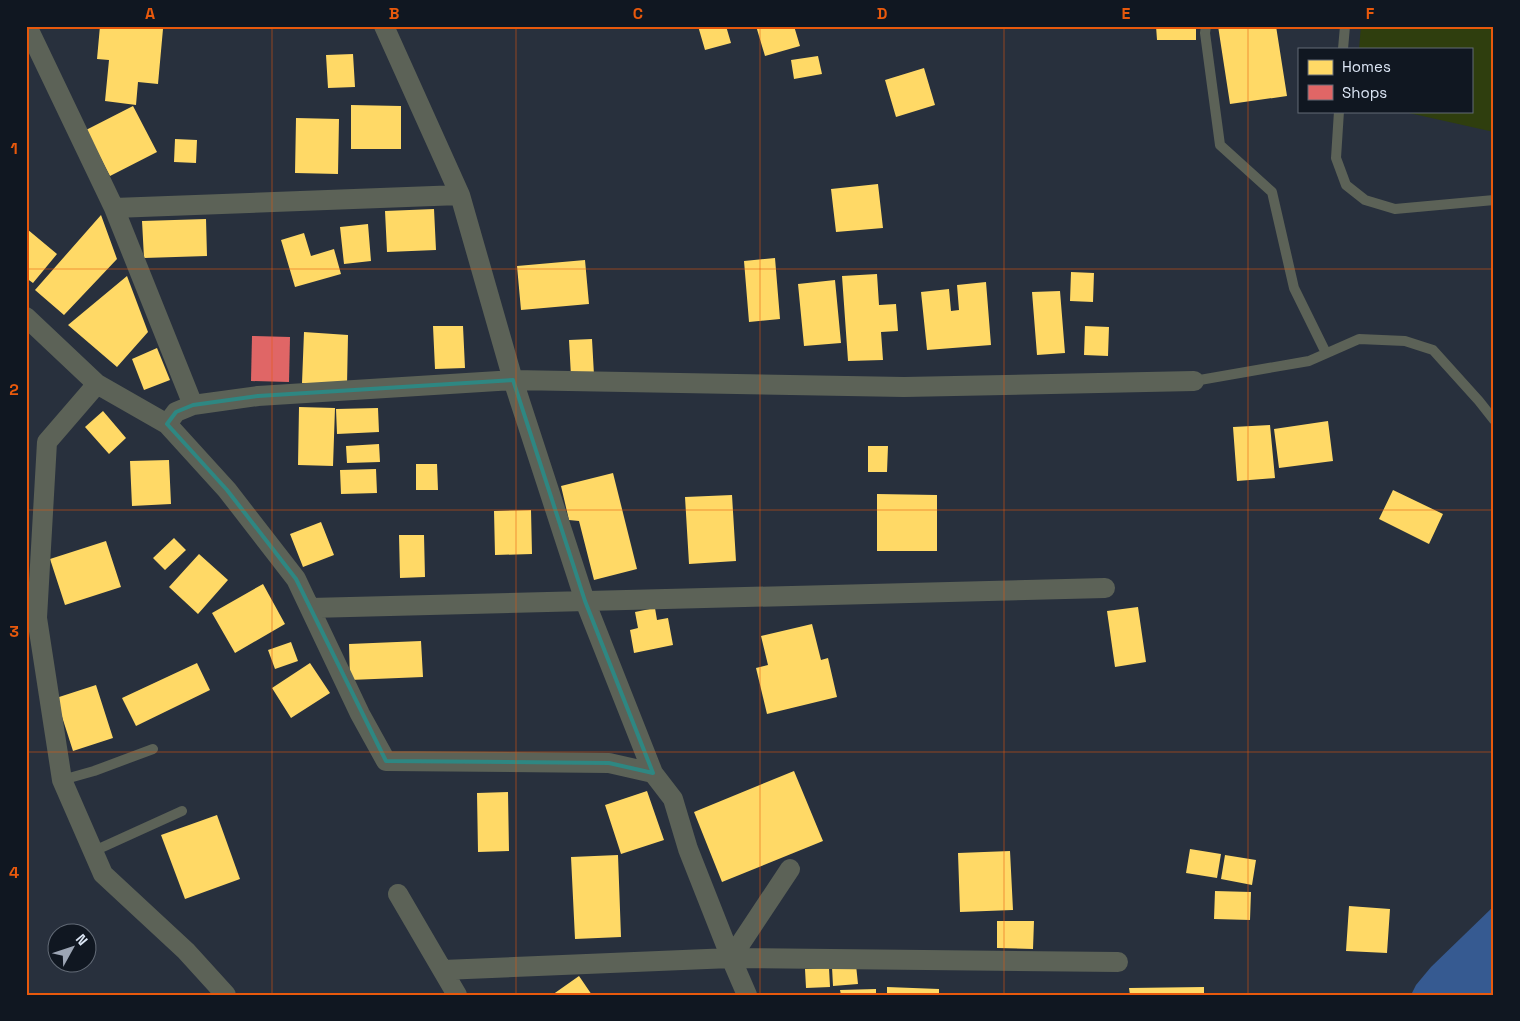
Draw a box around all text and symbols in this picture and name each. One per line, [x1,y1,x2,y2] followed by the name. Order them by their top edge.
[145,3,155,24] text: A
[389,3,399,24] text: B
[633,3,643,24] text: C
[877,3,887,24] text: D
[1122,3,1131,24] text: E
[1366,3,1375,24] text: F
[1298,48,1472,112] legend
[1342,57,1391,76] text: Homes
[1342,83,1387,102] text: Shops
[10,138,18,159] text: 1
[9,379,19,400] text: 2
[9,621,19,642] text: 3
[9,862,19,883] text: 4
[48,924,98,974] north arrow
[72,930,92,949] text: N

